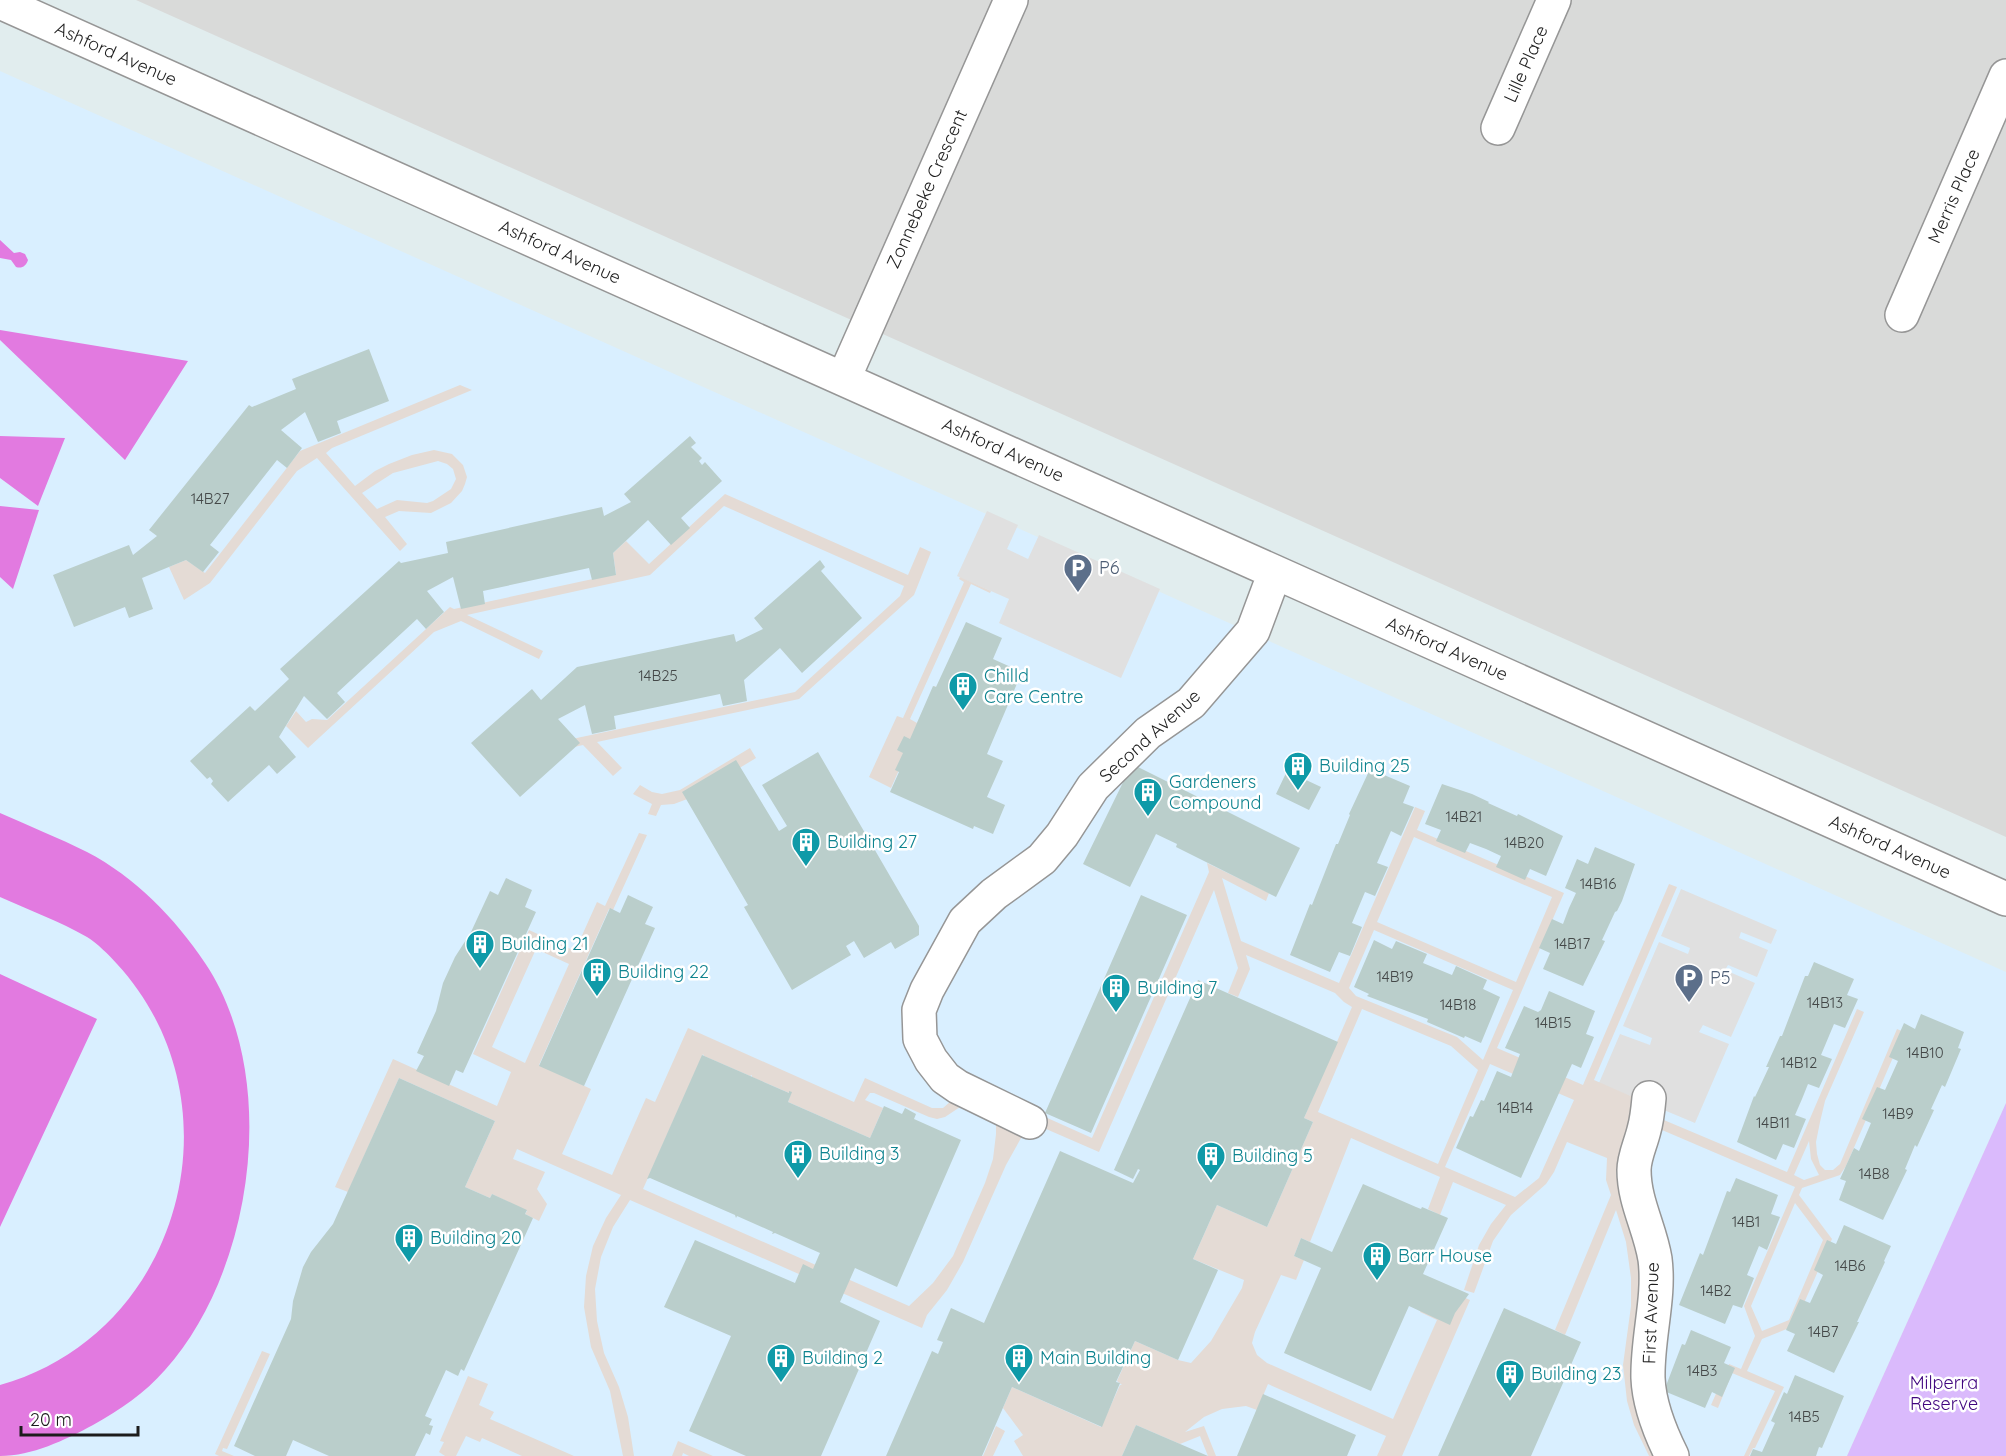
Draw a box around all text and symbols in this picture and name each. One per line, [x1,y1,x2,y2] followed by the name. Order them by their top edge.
[52,16,181,91] street label: Ashford Avenue
[1498,22,1553,106] street label: Lille Place
[881,106,972,272] street label: Zonnebeke Crescent
[1922,145,1985,247] street label: Merris Place
[496,214,625,289] street label: Ashford Avenue
[939,412,1068,487] street label: Ashford Avenue
[191,489,230,508] house number: 14B27
[1062,552,1094,594] parking icon: P6
[1099,556,1120,579] place label: P6
[1383,611,1512,686] street label: Ashford Avenue
[984,664,1083,708] place label: Chilld Care Centre
[638,666,678,685] house number: 14B25
[947,670,979,712] building icon: Chilld Care Centre
[1094,684,1205,787] street label: Second Avenue
[1282,750,1314,792] building icon: Building 25
[1319,754,1410,777] place label: Building 25
[1169,770,1261,814] place label: Gardeners Compound
[1132,776,1164,818] building icon: Gardeners Compound
[1446,807,1482,826] house number: 14B21
[1826,809,1955,884] street label: Ashford Avenue
[790,826,822,868] building icon: Building 27
[827,830,917,853] place label: Building 27
[1504,833,1544,852] house number: 14B20
[1580,874,1616,893] house number: 14B16
[464,928,496,970] building icon: Building 21
[501,932,589,955] place label: Building 21
[1554,934,1590,953] house number: 14B17
[581,956,613,998] building icon: Building 22
[618,960,709,983] place label: Building 22
[1673,962,1705,1004] parking icon: P5
[1710,966,1731,989] place label: P5
[1377,967,1413,986] house number: 14B19
[1100,972,1132,1014] building icon: Building 7
[1137,976,1217,999] place label: Building 7
[1807,993,1843,1012] house number: 14B13
[1440,995,1476,1014] house number: 14B18
[1535,1013,1571,1032] house number: 14B15
[1906,1043,1944,1062] house number: 14B10
[1781,1053,1817,1072] house number: 14B12
[1497,1098,1533,1117] house number: 14B14
[1882,1104,1914,1123] house number: 14B9
[1756,1113,1790,1132] house number: 14B11
[782,1138,814,1180] building icon: Building 3
[1195,1140,1227,1182] building icon: Building 5
[819,1142,900,1165] place label: Building 3
[1232,1144,1313,1167] place label: Building 5
[1858,1164,1890,1183] house number: 14B8
[1732,1212,1760,1231] house number: 14B1
[393,1222,425,1264] building icon: Building 20
[430,1226,522,1249] place label: Building 20
[1361,1240,1393,1282] building icon: Barr House
[1398,1244,1492,1267] place label: Barr House
[1834,1256,1866,1275] house number: 14B6
[1637,1262,1664,1364] street label: First Avenue
[1700,1281,1732,1300] house number: 14B2
[1808,1322,1839,1341] house number: 14B7
[765,1342,797,1384] building icon: Building 2
[1003,1342,1035,1384] building icon: Main Building
[802,1346,883,1369] place label: Building 2
[1040,1346,1151,1369] place label: Main Building
[1494,1358,1526,1400] building icon: Building 23
[1687,1361,1718,1380] house number: 14B3
[1531,1362,1622,1385] place label: Building 23
[1910,1371,1978,1415] park label: Milperra Reserve
[21,1399,138,1437] scale bar
[1788,1407,1820,1426] house number: 14B5
[30,1408,72,1431] text: 20 m

